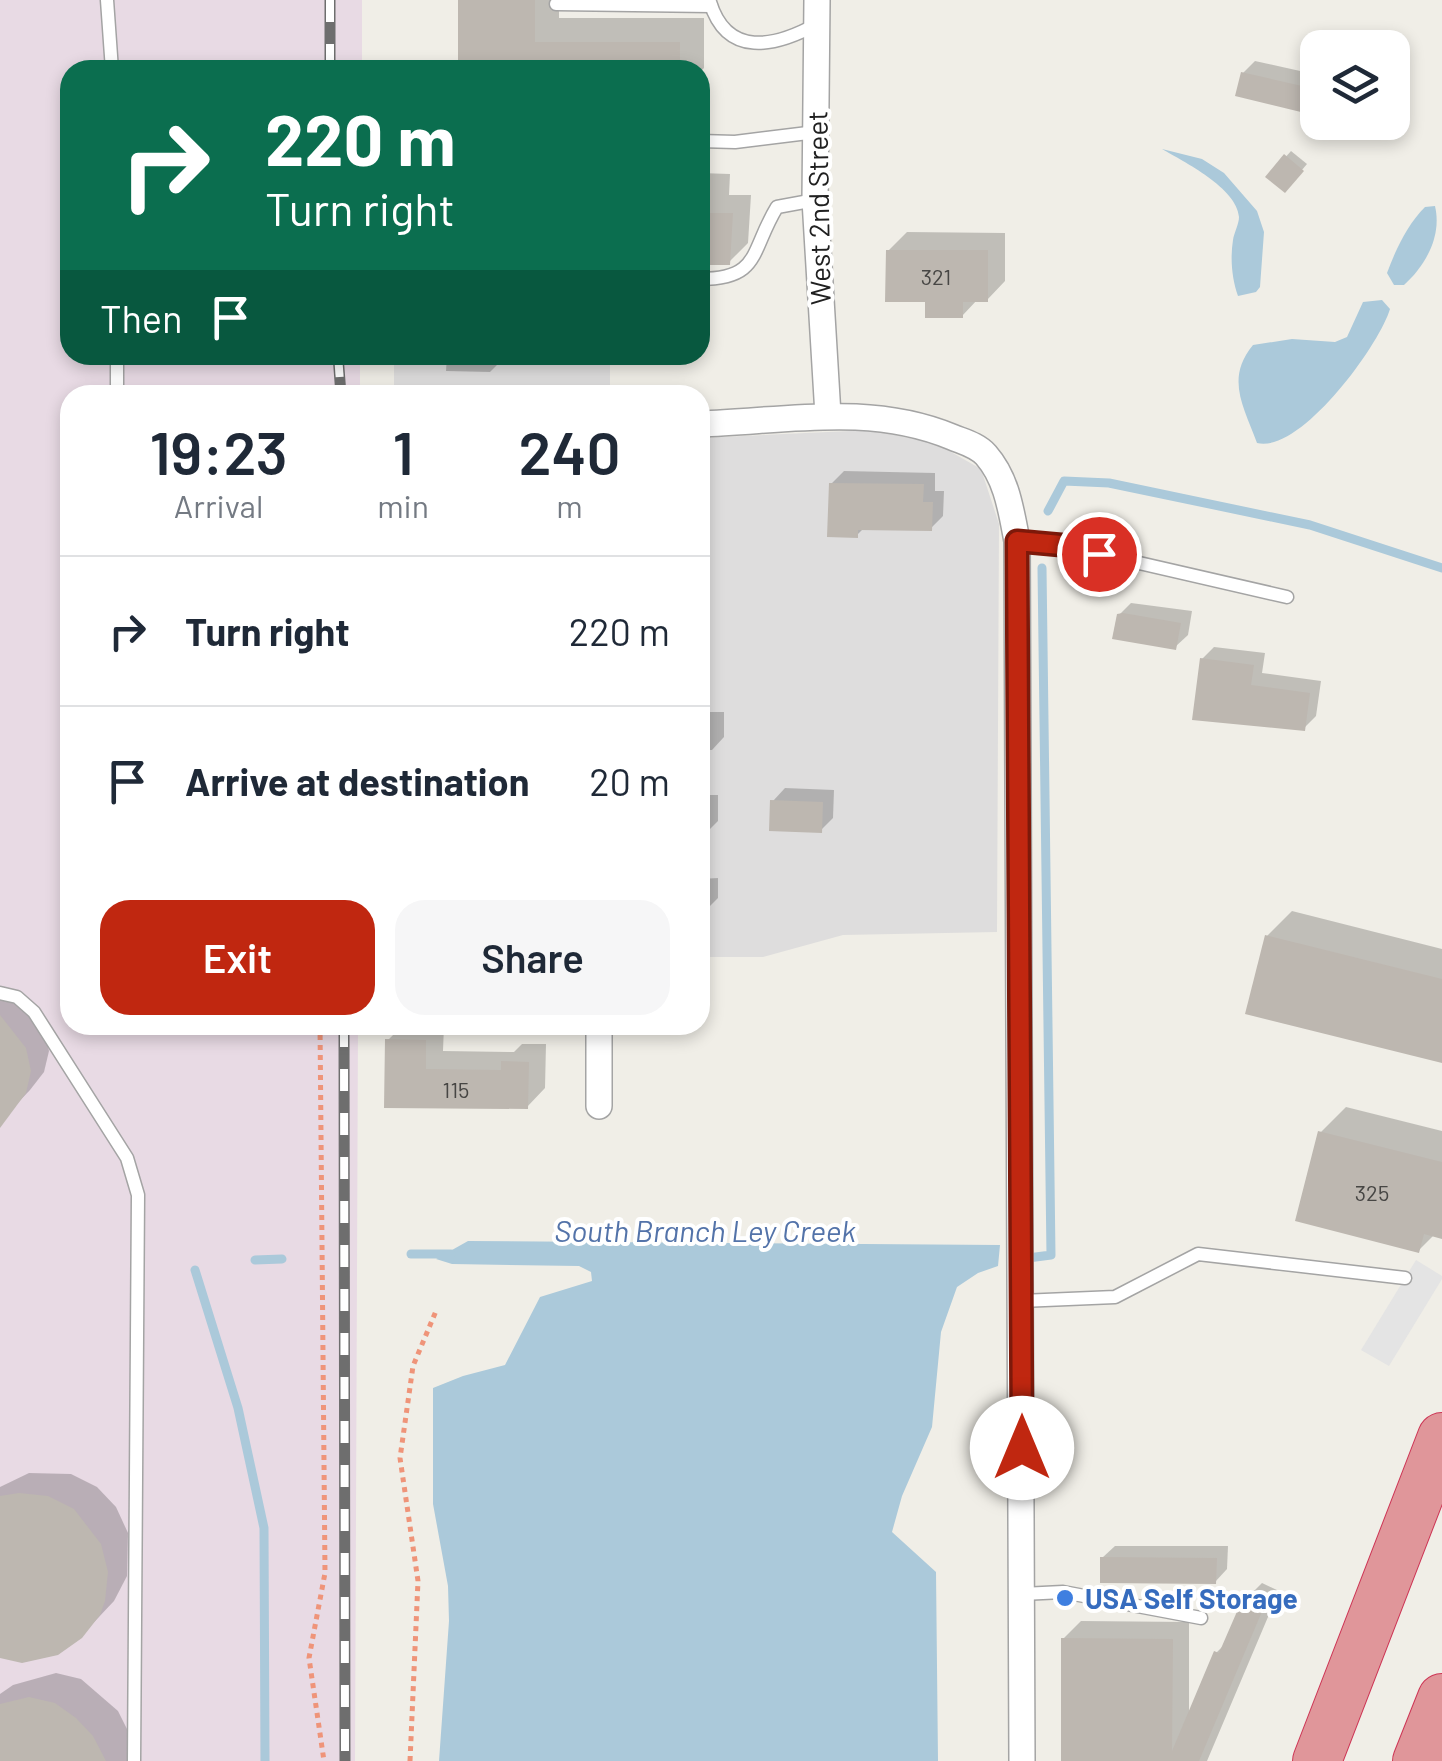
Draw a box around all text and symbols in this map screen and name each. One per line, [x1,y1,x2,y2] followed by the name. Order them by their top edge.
[1300,30,1410,140] map controls
[1300,30,1410,140] button: layers
[265,96,456,180] text: 220 m
[100,100,230,230] icon: right
[799,111,837,305] street label: West 2nd Street
[265,181,455,235] text: Turn right
[921,263,951,289] house number: 321
[203,290,258,345] icon: arrive
[100,295,183,341] text: Then
[149,415,288,487] text: 19:23
[392,415,414,487] text: 1
[518,415,621,487] text: 240
[174,486,263,524] text: Arrival
[377,486,429,524] text: min
[556,486,583,524] text: m
[1057,512,1142,597] pin
[1072,527,1127,582] icon: arrive
[100,604,155,659] icon: right
[185,608,350,654] text: Turn right
[569,608,670,654] text: 220 m
[100,754,155,809] icon: arrive
[185,758,530,804] text: Arrive at destination
[589,758,670,804] text: 20 m
[100,900,375,1015] button: Exit
[395,900,670,1015] button: Share
[443,1076,469,1102] house number: 115
[1355,1179,1389,1205] house number: 325
[554,1212,856,1248] water label: South Branch Ley Creek
[970,1396,1074,1500] position arrow
[1085,1581,1298,1615] place label: USA Self Storage
[1054,1587,1076,1609] marker: USA Self Storage

